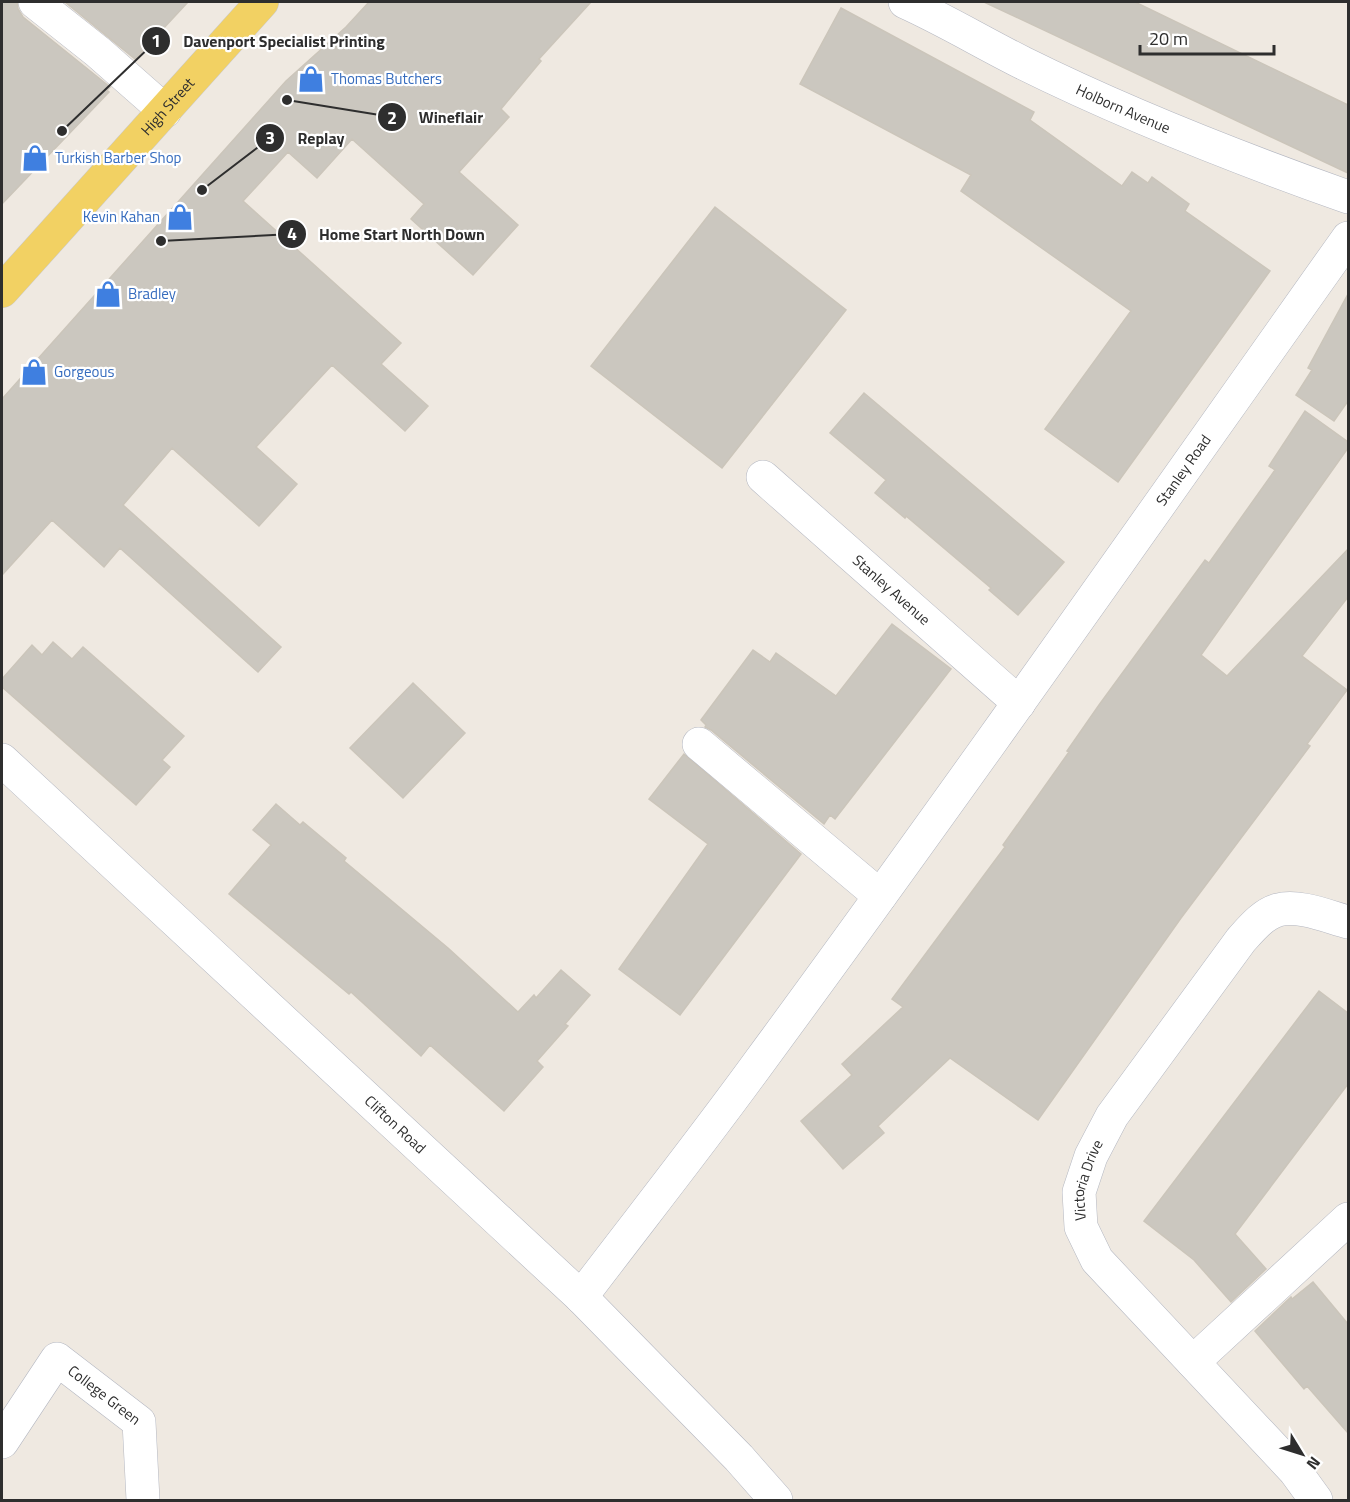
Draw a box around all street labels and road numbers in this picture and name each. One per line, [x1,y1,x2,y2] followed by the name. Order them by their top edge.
[135,72,200,140] street label: High Street
[1072,78,1174,139] street label: Holborn Avenue
[1150,430,1216,511] street label: Stanley Road
[847,549,936,631] street label: Stanley Avenue
[359,1090,431,1159] street label: Clifton Road
[1067,1135,1109,1222] street label: Victoria Drive
[63,1359,146,1430] street label: College Green

